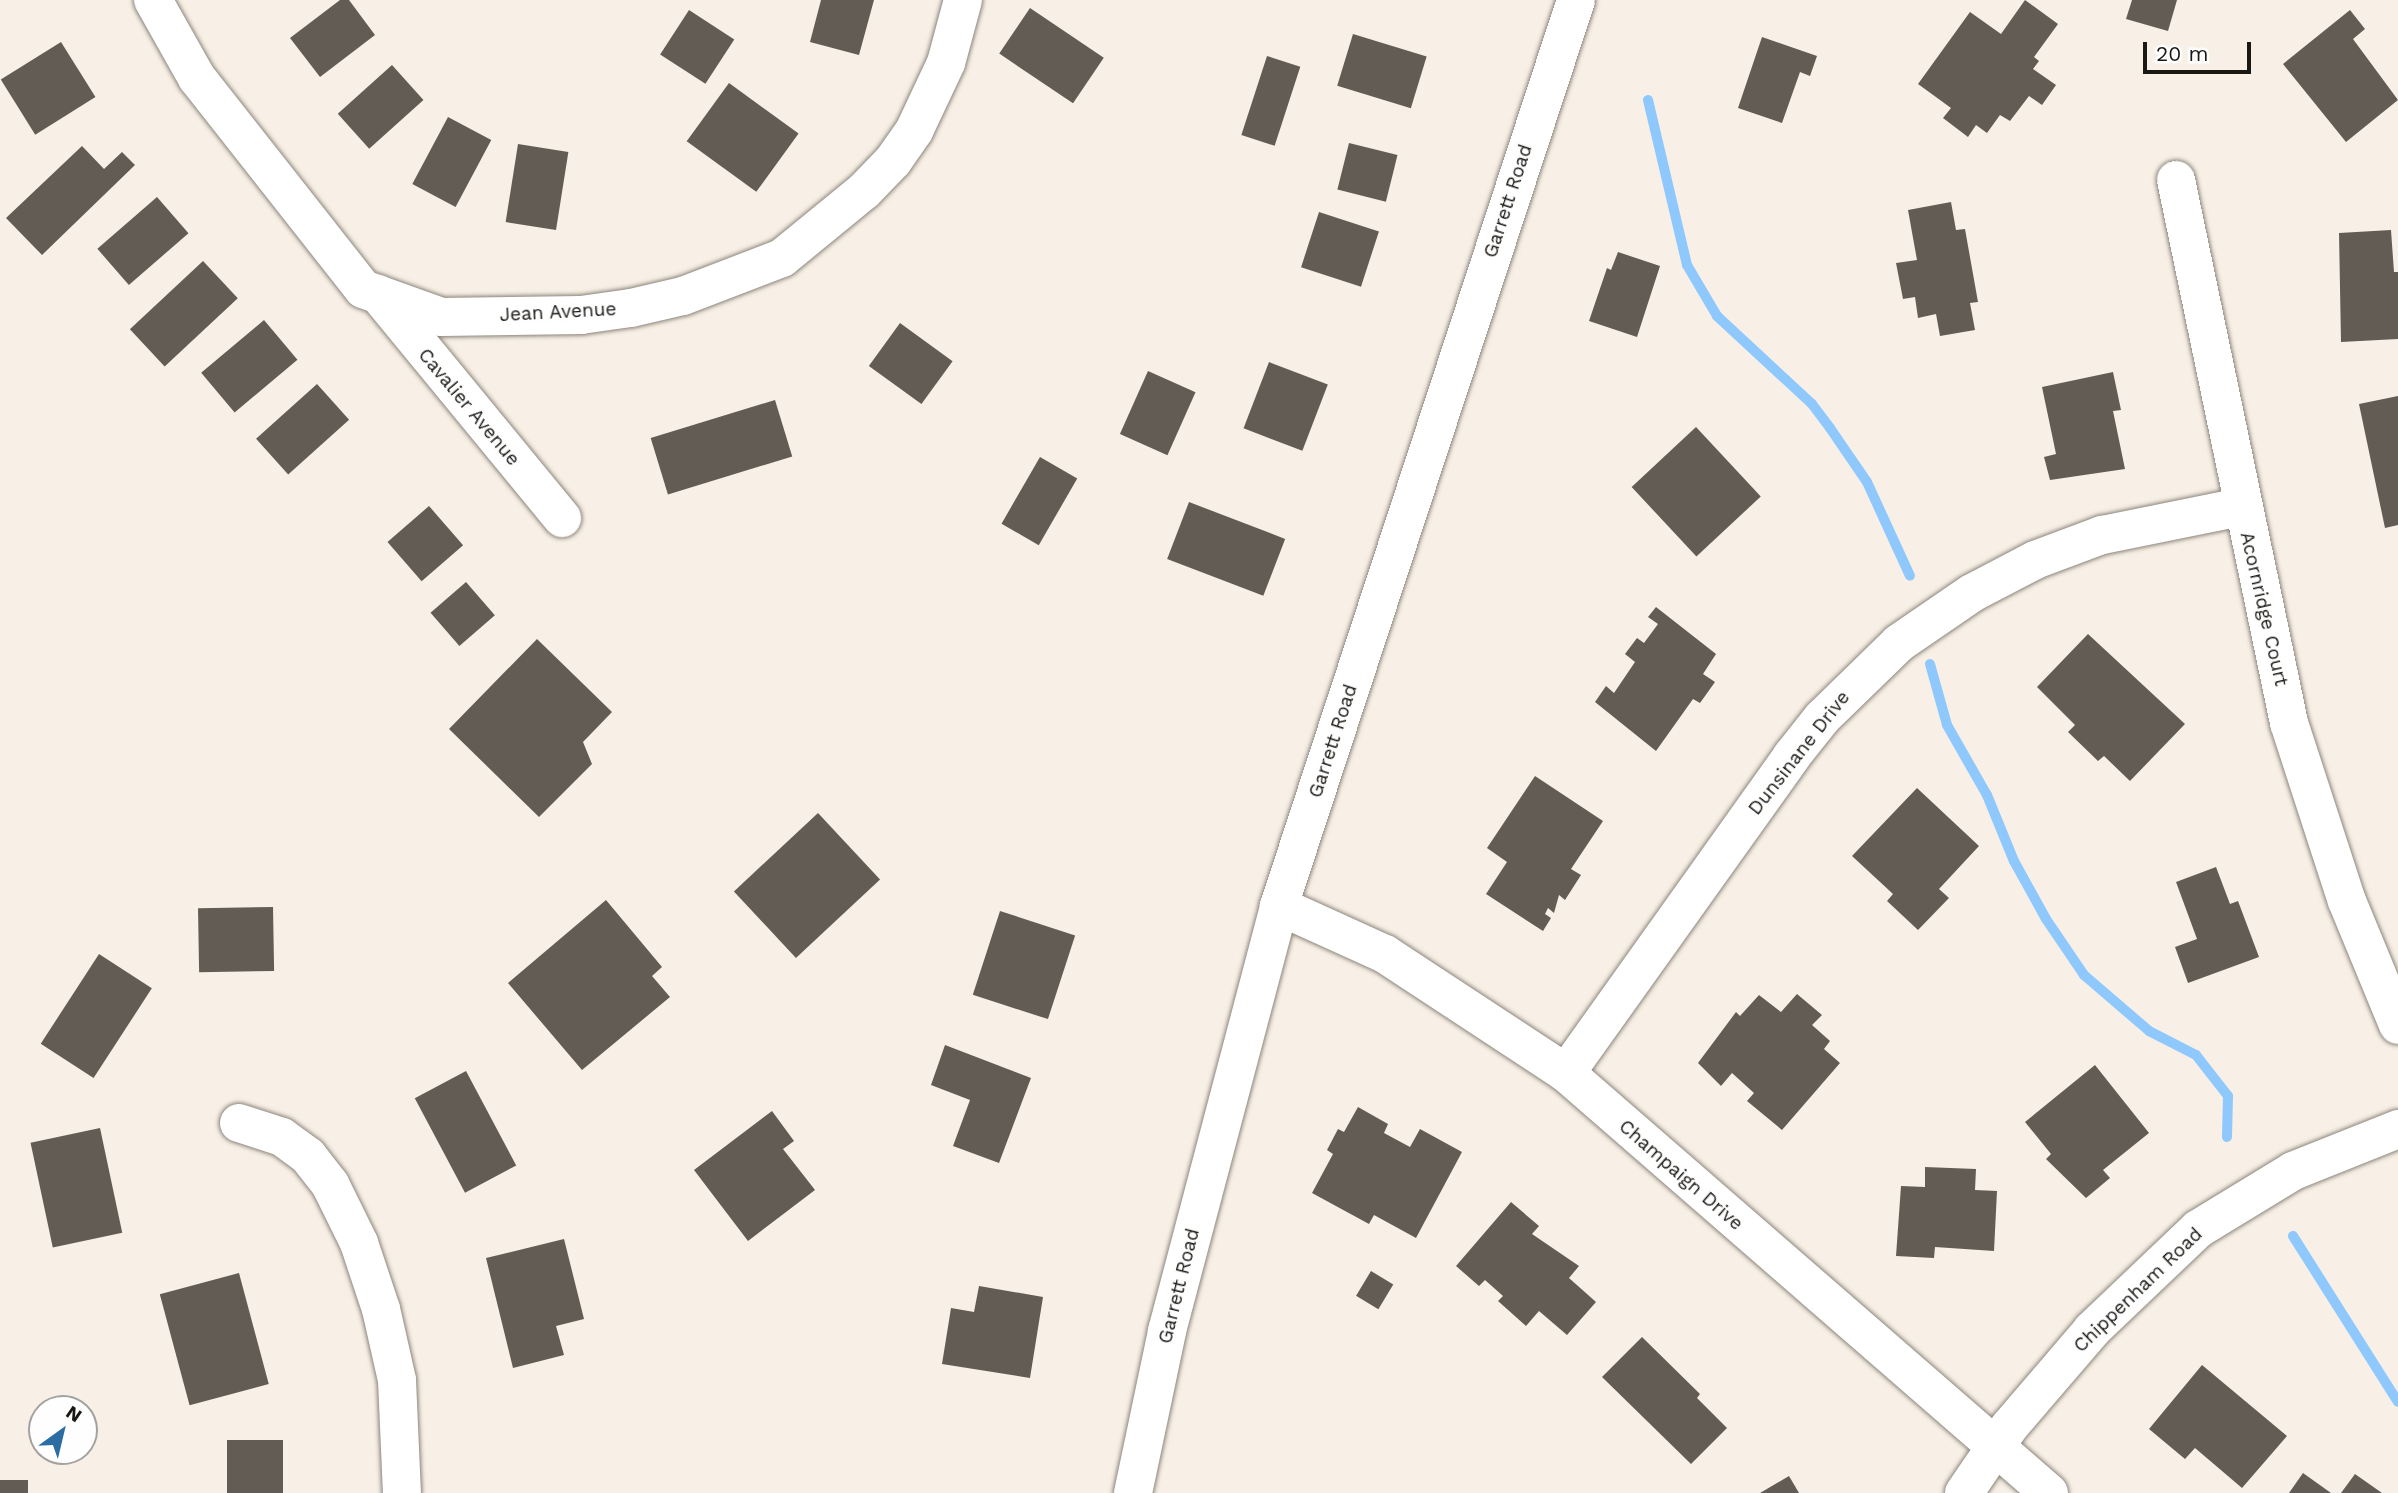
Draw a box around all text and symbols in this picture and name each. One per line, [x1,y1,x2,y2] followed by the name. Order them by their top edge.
[2146,28,2254,72] scale bar
[2156,41,2208,66] text: 20 m
[1479,141,1537,261] street label: Garrett Road
[499,298,617,326] street label: Jean Avenue
[413,343,525,471] street label: Cavalier Avenue
[2235,530,2293,688] street label: Acornridge Court
[1304,681,1362,801] street label: Garrett Road
[1743,686,1855,820] street label: Dunsinane Drive
[1614,1115,1748,1235] street label: Champaign Drive
[2069,1223,2207,1357] street label: Chippenham Road
[1154,1226,1204,1346] street label: Garrett Road
[28,1395,98,1465] north arrow
[62,1400,86,1427] text: N

